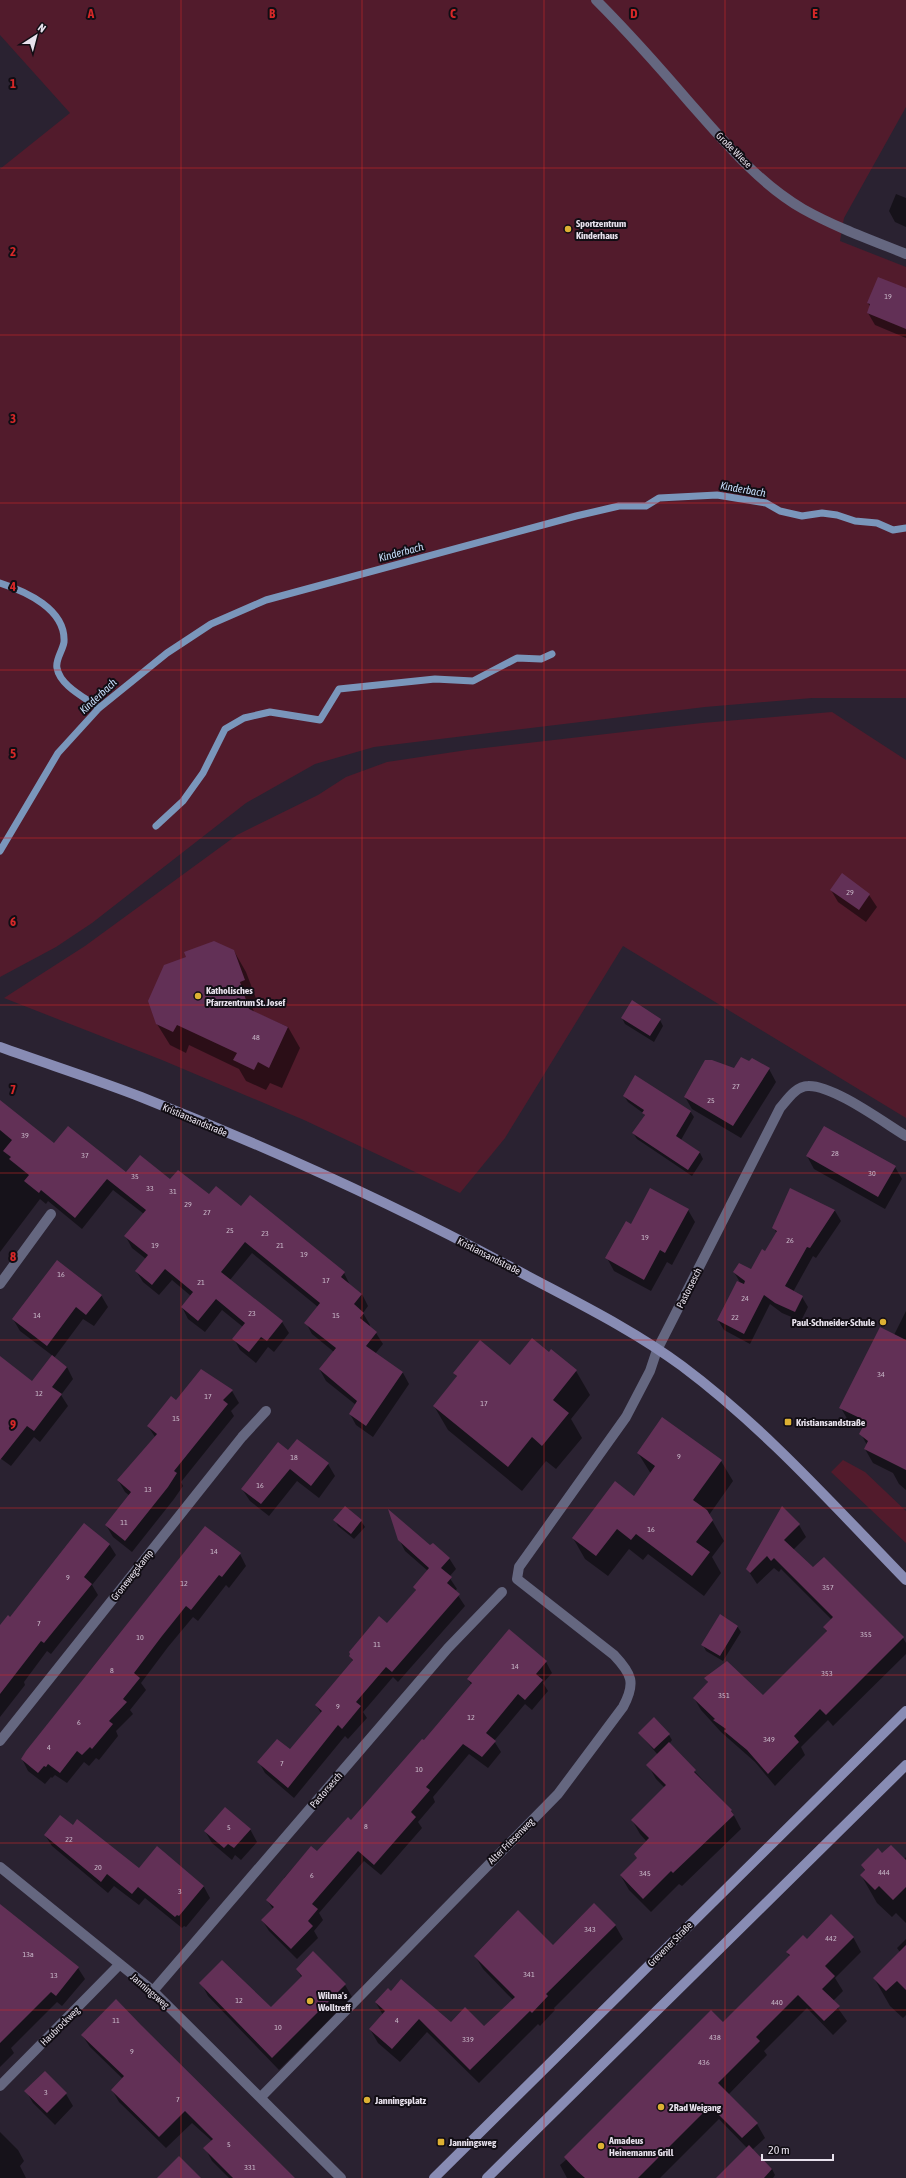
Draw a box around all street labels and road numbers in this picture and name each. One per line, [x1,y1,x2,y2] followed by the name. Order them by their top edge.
[714,130,754,170] street label: Große Wiese
[161,1101,229,1139] street label: Kristiansandstraße
[456,1235,523,1277] street label: Kristiansandstraße
[674,1266,704,1310] street label: Pastorsesch
[109,1547,155,1603] street label: Gronewegskamp
[308,1770,345,1810] street label: Pastorsesch
[486,1815,537,1866] street label: Alter Friesenweg
[645,1919,695,1969] street label: Grevener Straße
[129,1971,172,2011] street label: Janningsweg
[38,2004,82,2048] street label: Haubrockweg

